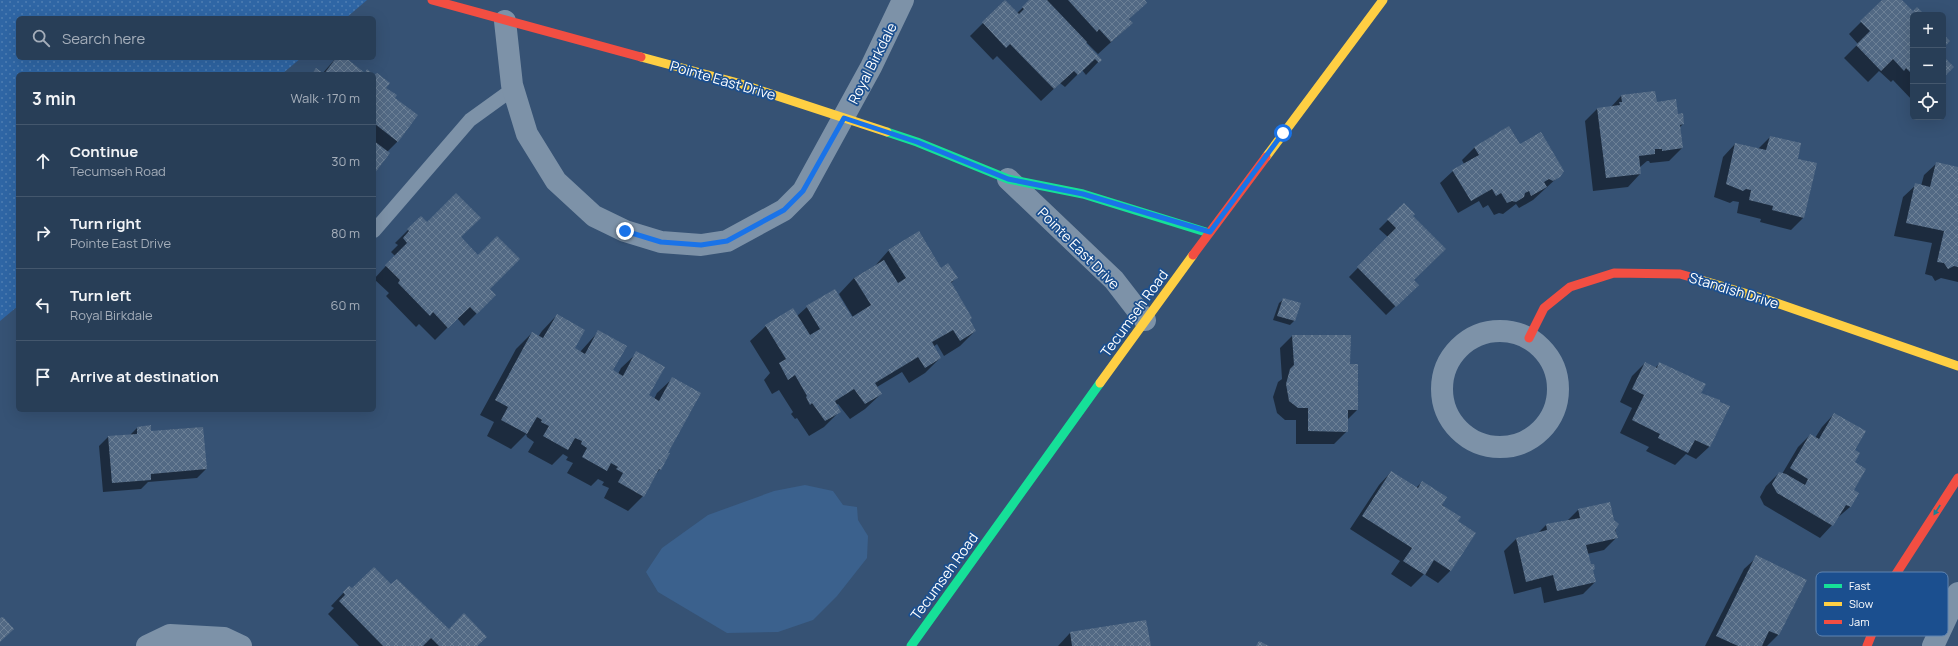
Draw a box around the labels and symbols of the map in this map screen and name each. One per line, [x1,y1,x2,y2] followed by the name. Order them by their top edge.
[843,19,901,107] street label: Royal Birkdale
[668,56,778,104] street label: Pointe East Drive
[1274,124,1292,142] route start
[1034,203,1124,293] street label: Pointe East Drive
[616,222,634,240] route end
[1096,266,1172,360] street label: Tecumseh Road
[1687,267,1781,313] street label: Standish Drive
[1933,505,1941,516] one-way arrow
[906,529,982,623] street label: Tecumseh Road
[1816,572,1948,636] legend
[1849,578,1871,593] text: Fast
[1849,596,1874,611] text: Slow
[1849,614,1870,629] text: Jam

